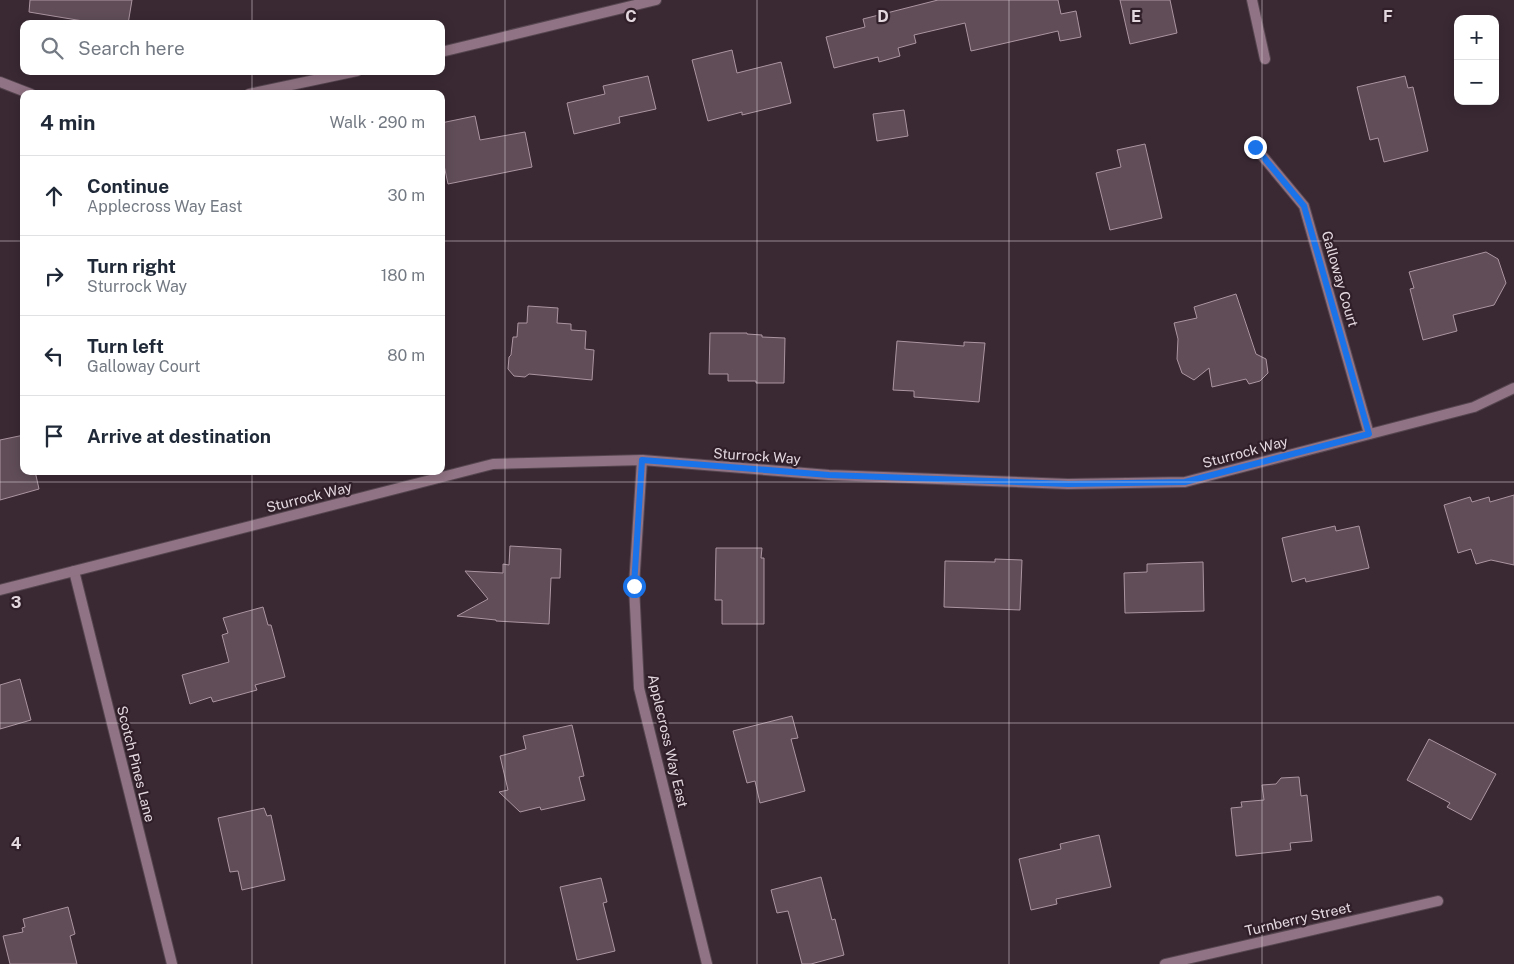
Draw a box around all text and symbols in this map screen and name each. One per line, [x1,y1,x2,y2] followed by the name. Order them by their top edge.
[625,7,637,26] text: C
[877,7,889,26] text: D
[1131,7,1141,26] text: E
[1383,7,1393,26] text: F
[1454,15,1499,105] map controls
[1454,15,1499,60] button: +
[20,20,445,75] search box
[38,34,66,62] icon: search
[78,37,185,59] text: Search here
[1454,60,1499,105] button: −
[40,110,95,135] text: 4 min
[330,113,425,132] text: Walk · 290 m
[1244,136,1267,159] route end
[87,175,169,197] text: Continue
[40,182,68,210] icon: ahead
[388,186,425,205] text: 30 m
[87,197,243,216] text: Applecross Way East
[1319,229,1361,329] street label: Galloway Court
[87,255,176,277] text: Turn right
[40,262,68,290] icon: right
[381,266,425,285] text: 180 m
[87,277,187,296] text: Sturrock Way
[87,335,164,357] text: Turn left
[40,342,68,370] icon: left
[387,346,425,365] text: 80 m
[87,357,200,376] text: Galloway Court
[40,422,68,450] icon: arrive
[87,425,271,447] text: Arrive at destination
[1201,433,1290,471] street label: Sturrock Way
[713,445,802,467] street label: Sturrock Way
[265,479,354,515] street label: Sturrock Way
[623,575,646,598] route start
[11,593,21,612] text: 3
[645,673,691,809] street label: Applecross Way East
[114,704,158,824] street label: Scotch Pines Lane
[11,834,22,853] text: 4
[1243,899,1353,939] street label: Turnberry Street

